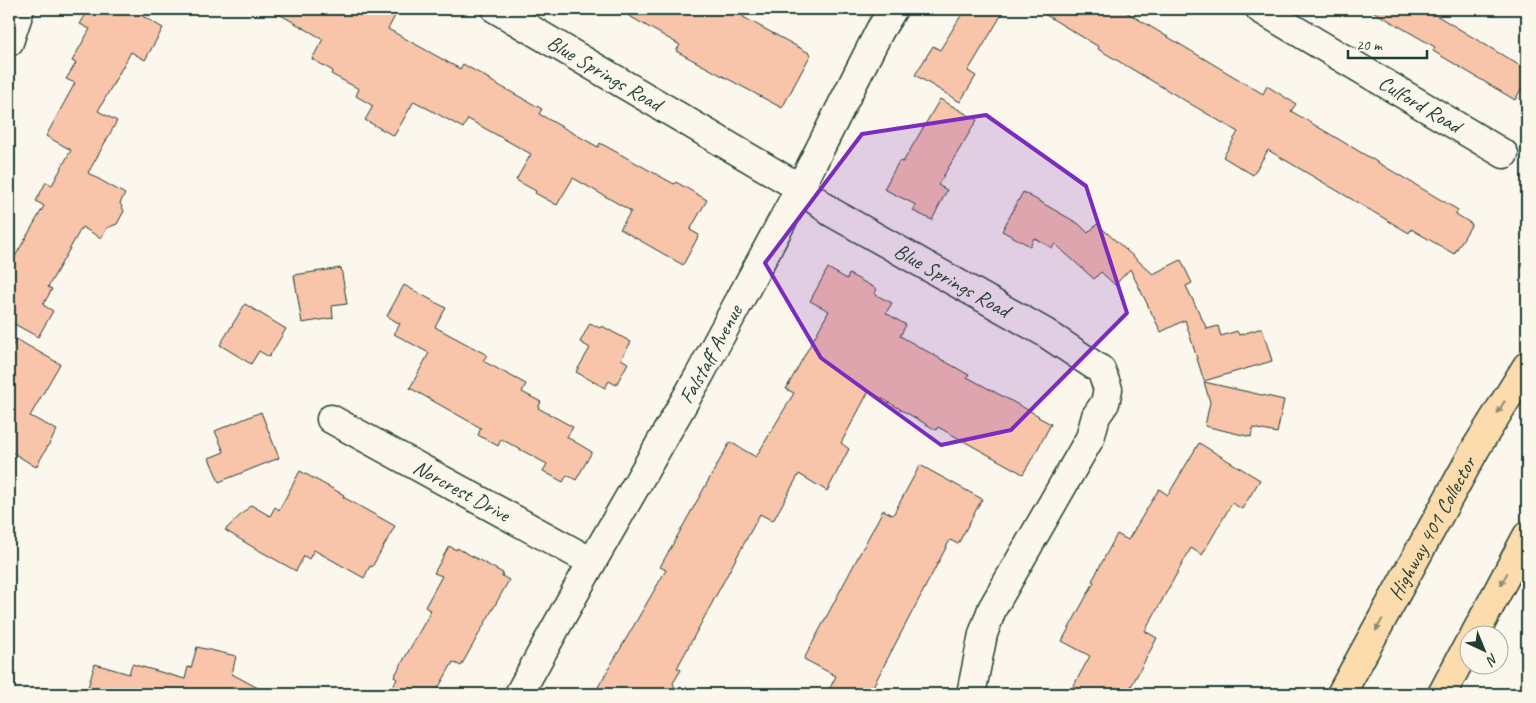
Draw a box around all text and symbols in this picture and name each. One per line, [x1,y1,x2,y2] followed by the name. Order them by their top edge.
[1348,28,1427,60] scale bar
[543,29,670,119] street label: Blue Springs Road
[1356,36,1383,55] text: 20 m
[1374,69,1469,141] street label: Culford Road
[890,237,1018,325] street label: Blue Springs Road
[673,300,748,408] street label: Falstaff Avenue
[1497,401,1506,414] one-way arrow
[1382,451,1482,604] street label: Highway 401 Collector
[409,454,516,529] street label: Norcrest Drive
[1500,572,1508,586] one-way arrow
[1375,618,1383,633] one-way arrow
[1458,626,1508,676] north arrow
[1482,650,1502,670] text: N

